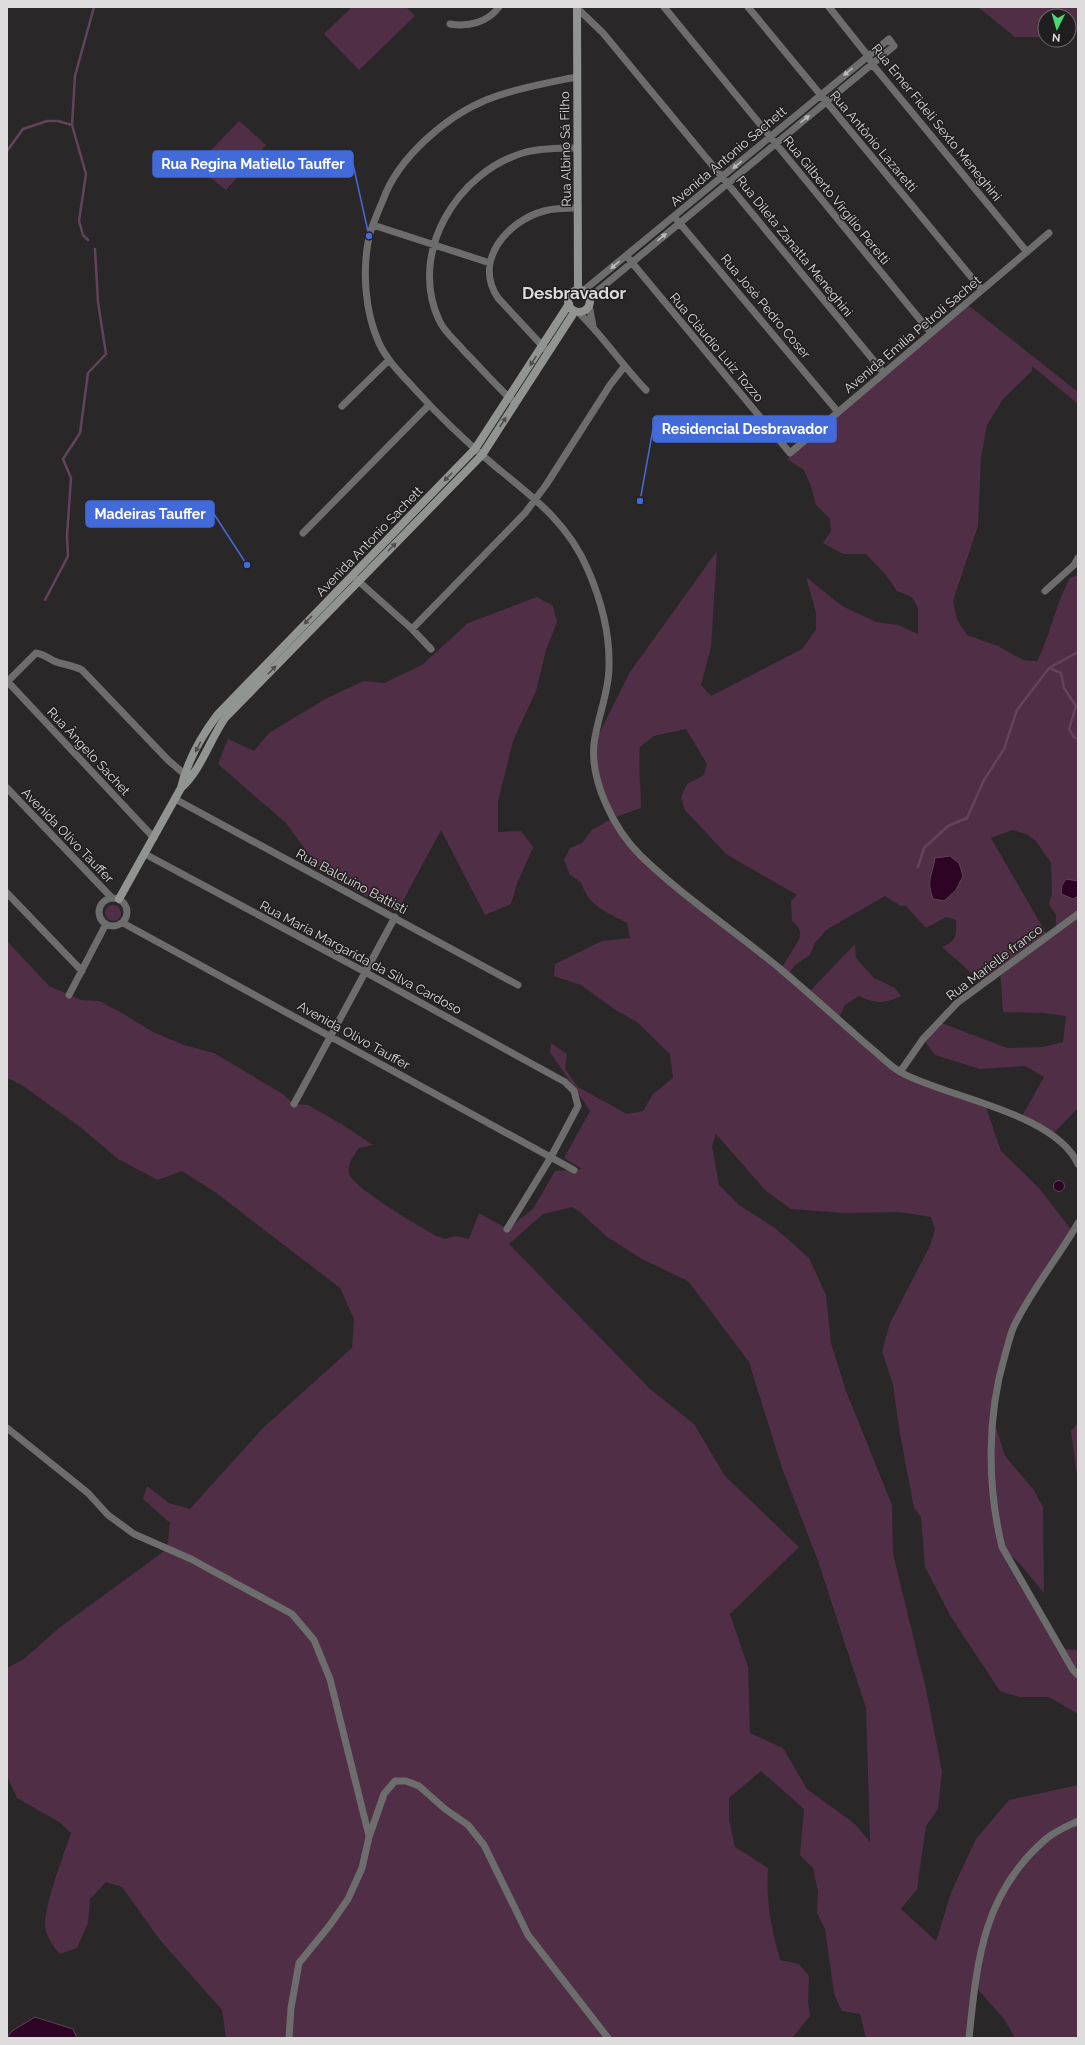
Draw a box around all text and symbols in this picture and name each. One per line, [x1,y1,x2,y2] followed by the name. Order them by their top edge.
[1037,8,1077,48] north arrow
[1051,31,1061,44] text: N
[869,41,1005,204] street label: Rua Emer Fideli Sexto Meneghini
[842,68,853,77] one-way arrow
[827,88,920,195] street label: Rua Antônio Lazaretti
[557,91,574,207] street label: Rua Albino Sá Filho
[667,103,790,209] street label: Avenida Antonio Sachett
[800,114,811,123] one-way arrow
[780,133,893,267] street label: Rua Gilberto Virgílio Peretti
[153,151,353,177] callout: Rua Regina Matiello Tauffer
[161,156,345,172] text: Rua Regina Matiello Tauffer
[732,160,742,169] one-way arrow
[733,173,856,320] street label: Rua Dileta Zanatta Meneghini
[656,233,667,241] one-way arrow
[718,251,814,362] street label: Rua José Pedro Coser
[610,260,620,269] one-way arrow
[841,272,984,396] street label: Avenida Emília Petroli Sachet
[522,283,627,303] district label: Desbravador
[667,290,767,405] street label: Rua Cláudio Luiz Tozzo
[529,356,537,366] one-way arrow
[500,416,507,428] one-way arrow
[653,416,836,442] callout: Residencial Desbravador
[662,421,829,437] text: Residencial Desbravador
[443,472,453,482] one-way arrow
[313,483,426,599] street label: Avenida Antonio Sachett
[86,501,214,527] callout: Madeiras Tauffer
[94,506,206,522] text: Madeiras Tauffer
[387,542,397,552] one-way arrow
[304,615,313,625] one-way arrow
[267,665,277,675] one-way arrow
[44,704,134,799] street label: Rua Ângelo Sachet
[195,741,201,753] one-way arrow
[18,785,117,886] street label: Avenida Olivo Tauffer
[294,846,410,917] street label: Rua Balduíno Battisti
[257,898,464,1017] street label: Rua Maria Margarida da Silva Cardoso
[943,921,1045,1003] street label: Rua Marielle franco
[295,998,413,1073] street label: Avenida Olivo Tauffer

